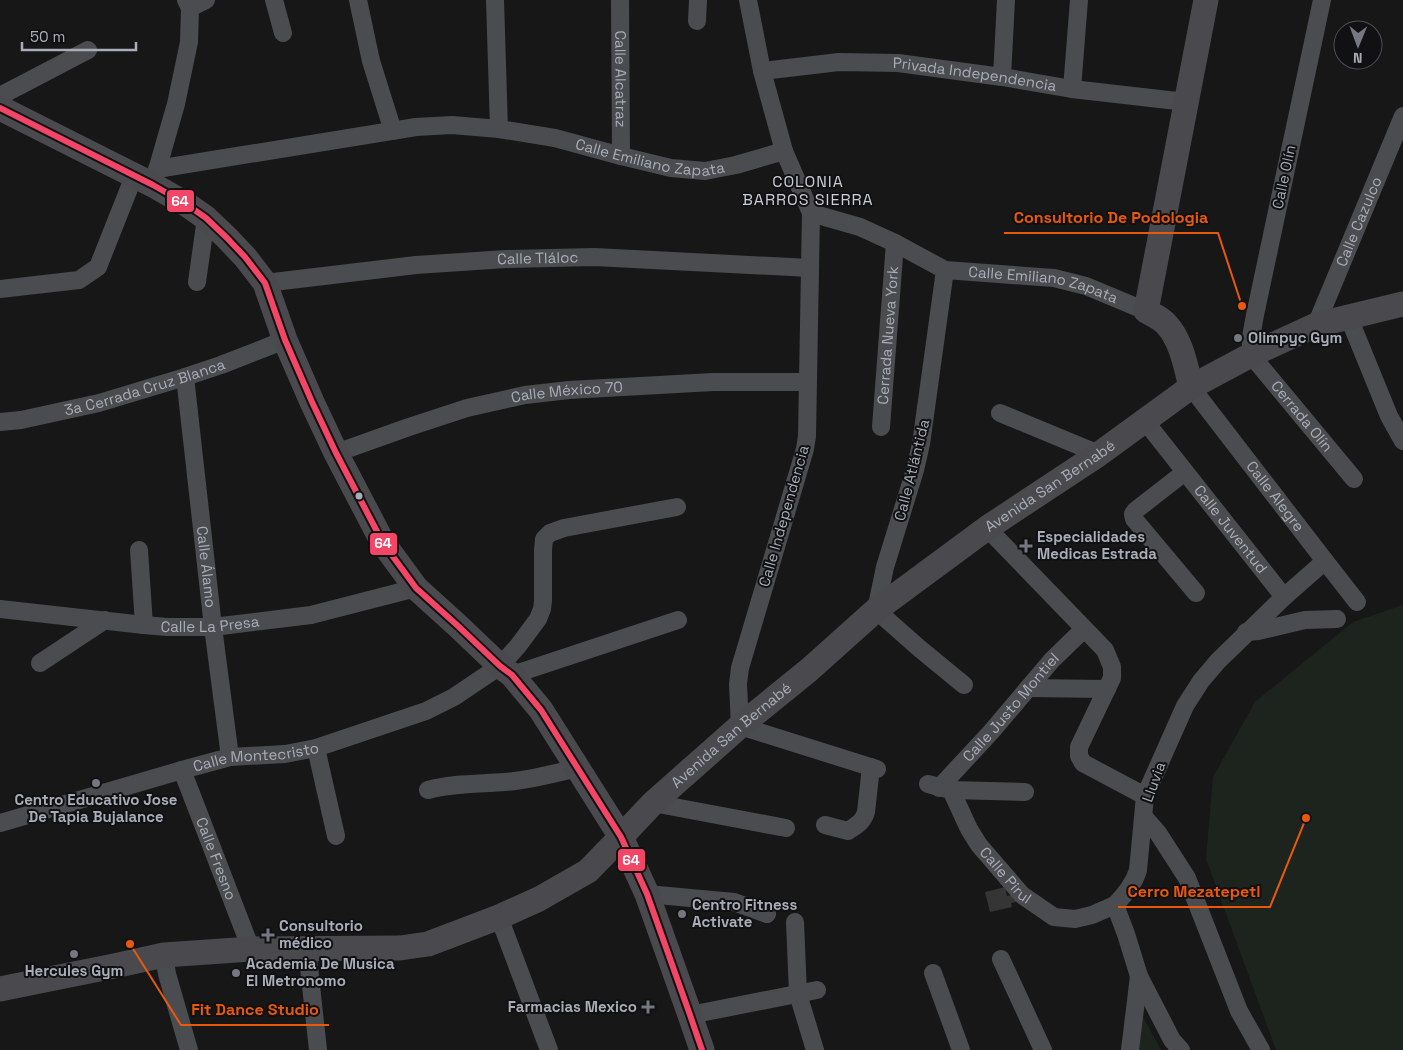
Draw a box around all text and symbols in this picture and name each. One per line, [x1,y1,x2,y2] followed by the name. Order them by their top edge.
[22,20,136,52] scale bar
[1333,20,1383,70] north arrow
[30,27,65,46] text: 50 m
[611,30,631,128] street label: Calle Alcatraz
[1353,49,1363,67] text: N
[893,53,1058,95] street label: Privada Independencia
[573,134,727,181] street label: Calle Emiliano Zapata
[1267,143,1300,211] street label: Calle Olín
[742,171,874,210] district label: COLONIA BARROS SIERRA
[1331,174,1386,269] street label: Calle Cazulco
[166,189,195,213] line badge: 64
[171,192,189,210] text: 64
[1004,202,1218,233] callout: Consultorio De Podologia
[1014,207,1208,228] text: Consultorio De Podologia
[497,247,579,269] street label: Calle Tláloc
[968,262,1121,307] street label: Calle Emiliano Zapata
[873,265,902,405] street label: Cerrada Nueva York
[1248,328,1342,347] place label: Olimpyc Gym
[1232,332,1244,344] marker: Olimpyc Gym
[62,354,228,419] street label: 3a Cerrada Cruz Blanca
[1267,376,1337,455] street label: Cerrada Olín
[509,377,623,407] street label: Calle México 70
[890,417,933,523] street label: Calle Atlántida
[981,435,1119,536] street label: Avenida San Bernabé
[754,442,813,589] street label: Calle Independencia
[1242,457,1309,535] street label: Calle Alegre
[1190,481,1272,577] street label: Calle Juventud
[354,491,364,501] unlabelled marker
[193,525,221,609] street label: Calle Álamo
[1037,527,1157,563] place label: Especialidades Medicas Estrada
[369,532,398,556] line badge: 64
[374,534,392,552] text: 64
[1019,539,1033,553] marker: Especialidades Medicas Estrada
[160,611,261,636] street label: Calle La Presa
[958,648,1063,766] street label: Calle Justo Montiel
[667,678,795,792] street label: Avenida San Bernabé
[191,738,320,776] street label: Calle Montecristo
[1138,759,1170,805] street label: Lluvia
[90,777,102,789] marker: Centro Educativo Jose De Tapia Bujalance
[15,790,178,826] place label: Centro Educativo Jose De Tapia Bujalance
[192,814,241,903] street label: Calle Fresno
[976,843,1035,908] street label: Calle Pirul
[617,848,646,872] line badge: 64
[622,851,640,869] text: 64
[1118,876,1270,907] callout: Cerro Mezatepetl
[1128,881,1260,902] text: Cerro Mezatepetl
[692,895,797,931] place label: Centro Fitness Activate
[676,908,688,920] marker: Centro Fitness Activate
[279,916,363,952] place label: Consultorio médico
[261,928,275,942] marker: Consultorio médico
[68,948,80,960] marker: Hercules Gym
[246,954,395,990] place label: Academia De Musica El Metronomo
[25,961,123,980] place label: Hercules Gym
[230,967,242,979] marker: Academia De Musica El Metronomo
[181,994,329,1025] callout: Fit Dance Studio
[508,997,637,1016] place label: Farmacias Mexico
[191,999,319,1020] text: Fit Dance Studio
[641,1000,655,1014] marker: Farmacias Mexico

